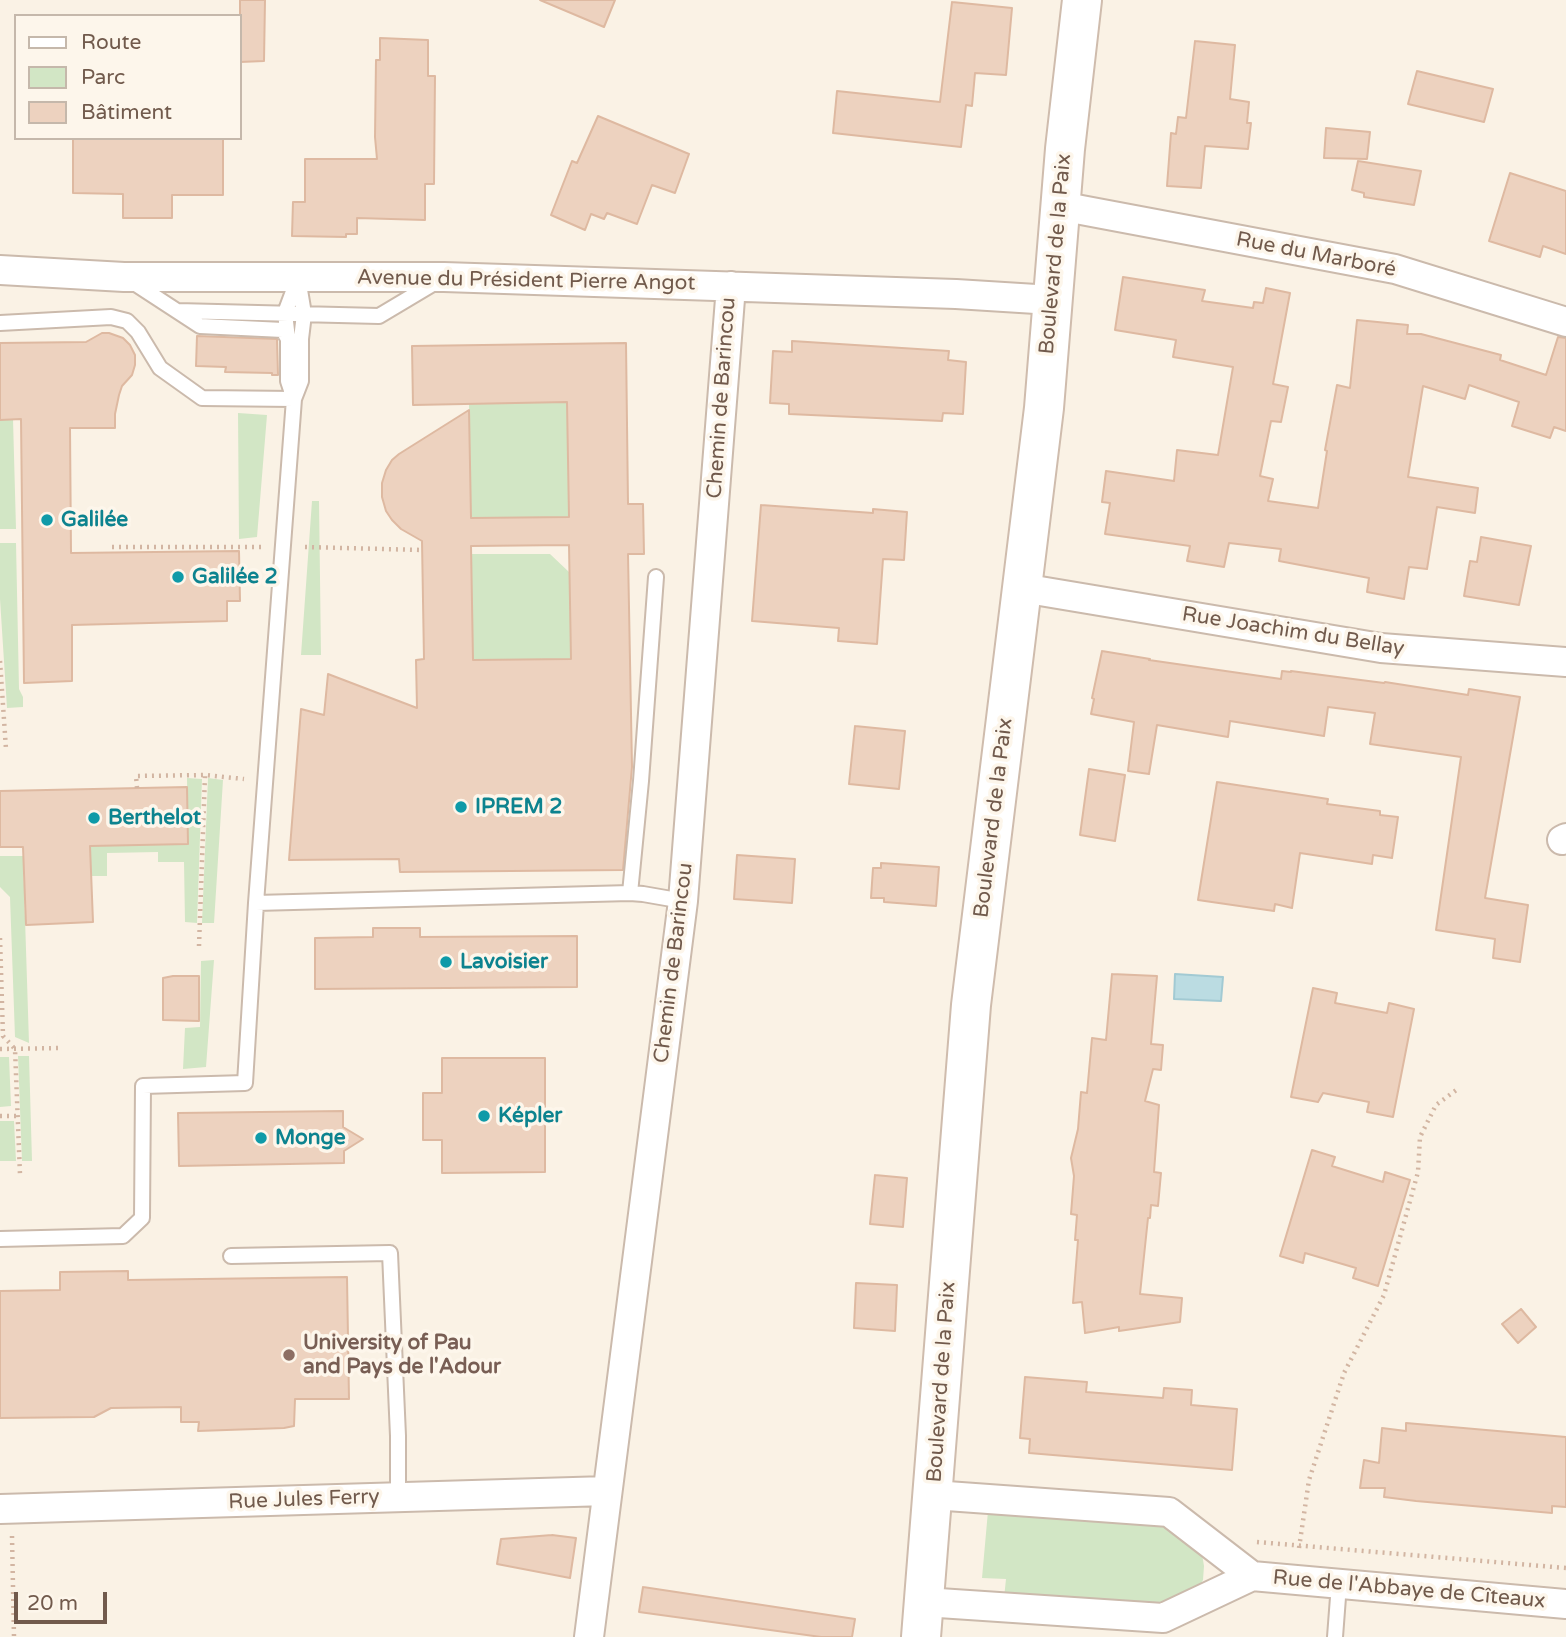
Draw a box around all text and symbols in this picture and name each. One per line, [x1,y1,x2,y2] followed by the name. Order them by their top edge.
[14,14,242,140] legend
[81,30,141,55] text: Route
[81,65,125,90] text: Parc
[81,100,172,125] text: Bâtiment
[1035,153,1077,355] street label: Boulevard de la Paix
[1234,227,1398,283] street label: Rue du Marboré
[357,265,695,297] street label: Avenue du Président Pierre Angot
[702,297,742,499] street label: Chemin de Barincou
[61,507,128,533] place label: Galilée
[39,512,55,528] marker: Galilée
[192,564,278,590] place label: Galilée 2
[170,569,186,585] marker: Galilée 2
[1180,602,1406,662] street label: Rue Joachim du Bellay
[969,717,1019,919] street label: Boulevard de la Paix
[475,794,562,820] place label: IPREM 2
[453,799,469,815] marker: IPREM 2
[108,805,201,831] place label: Berthelot
[86,810,102,826] marker: Berthelot
[649,861,699,1065] street label: Chemin de Barincou
[460,949,548,975] place label: Lavoisier
[438,954,454,970] marker: Lavoisier
[498,1103,562,1129] place label: Képler
[476,1108,492,1124] marker: Képler
[275,1125,346,1151] place label: Monge
[253,1130,269,1146] marker: Monge
[922,1281,962,1483] street label: Boulevard de la Paix
[303,1330,501,1380] place label: University of Pau and Pays de l'Adour
[281,1347,297,1363] marker: University of Pau and Pays de l'Adour
[228,1485,380,1515] street label: Rue Jules Ferry
[1272,1566,1546,1614] street label: Rue de l'Abbaye de Cîteaux
[18,1578,110,1622] scale bar
[27,1591,78,1616] text: 20 m

